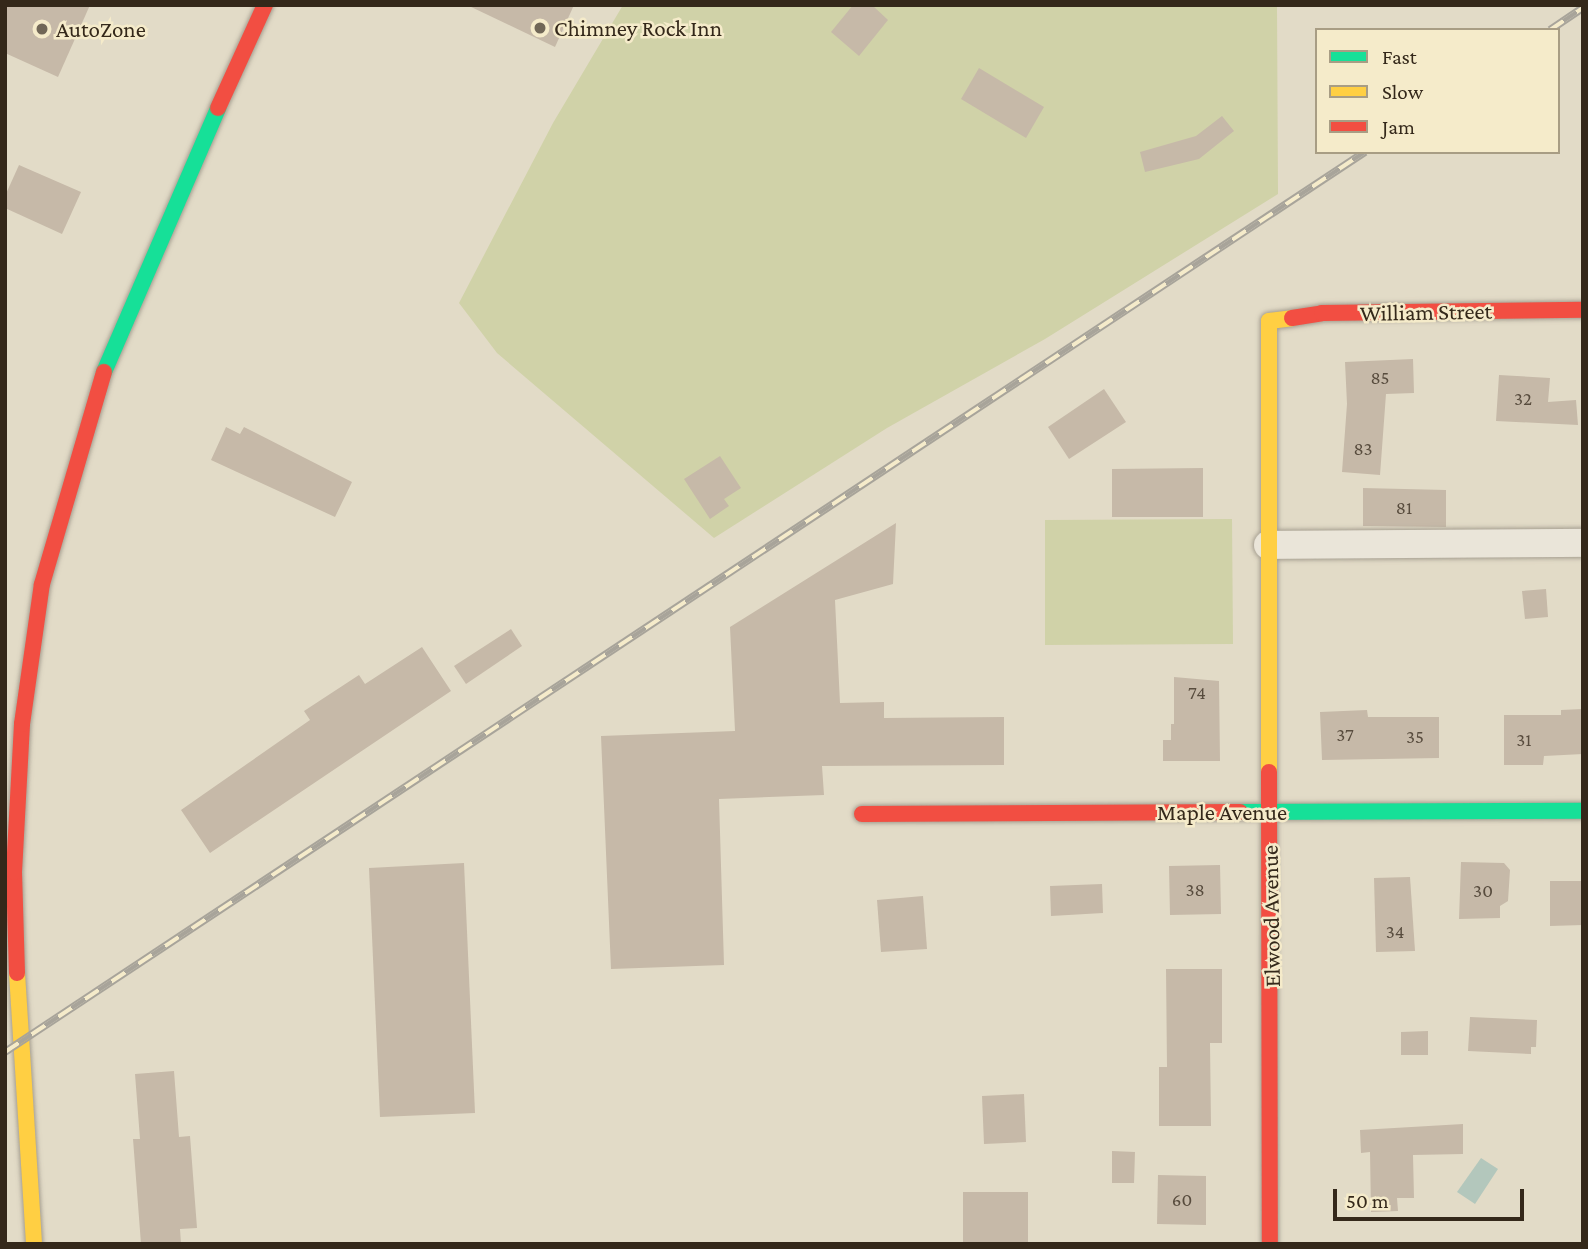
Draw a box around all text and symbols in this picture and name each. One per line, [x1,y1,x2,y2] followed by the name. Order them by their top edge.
[554,14,722,42] place label: Chimney Rock Inn
[56,15,146,43] place label: AutoZone
[532,20,548,36] marker: Chimney Rock Inn
[34,21,50,37] marker: AutoZone
[1315,28,1560,154] legend
[1382,45,1417,69] text: Fast
[1382,80,1423,104] text: Slow
[1382,115,1415,139] text: Jam
[1360,297,1492,327] street label: William Street
[1371,367,1389,389] house number: 85
[1514,388,1532,410] house number: 32
[1354,438,1372,460] house number: 83
[1396,497,1412,519] house number: 81
[1188,682,1206,704] house number: 74
[1336,724,1354,746] house number: 37
[1406,726,1424,748] house number: 35
[1516,729,1532,751] house number: 31
[1157,798,1287,826] street label: Maple Avenue
[1256,845,1286,987] street label: Elwood Avenue
[1185,879,1205,901] house number: 38
[1473,880,1493,902] house number: 30
[1386,921,1404,943] house number: 34
[1336,1176,1527,1220] scale bar
[1172,1189,1192,1211] house number: 60
[1346,1189,1389,1213] text: 50 m

